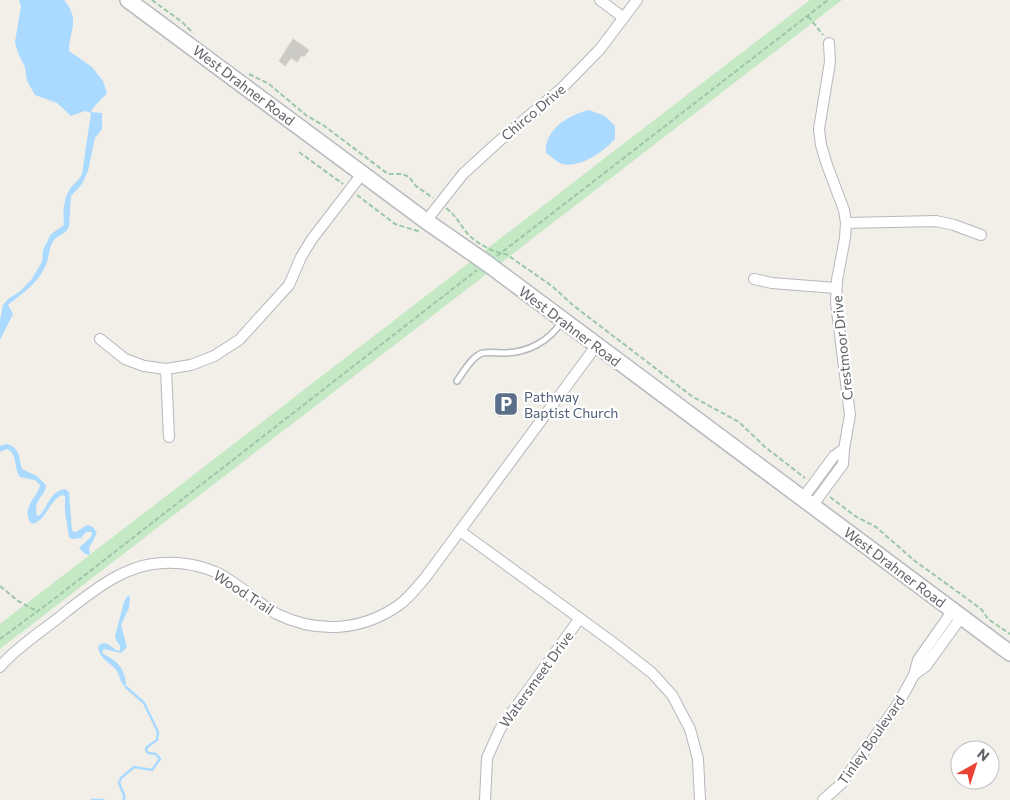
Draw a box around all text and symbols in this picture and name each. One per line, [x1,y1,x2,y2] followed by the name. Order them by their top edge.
[190,41,298,129] street label: West Drahner Road
[498,80,568,144] street label: Chirco Drive
[516,282,624,370] street label: West Drahner Road
[828,295,856,401] street label: Crestmoor Drive
[524,388,618,421] place label: Pathway Baptist Church
[493,391,519,417] parking icon: Pathway Baptist Church
[841,523,949,611] street label: West Drahner Road
[211,566,277,618] street label: Wood Trail
[495,628,577,730] street label: Watersmeet Drive
[834,692,908,788] street label: Tinley Boulevard
[950,740,1000,790] north arrow
[974,745,993,764] text: N

